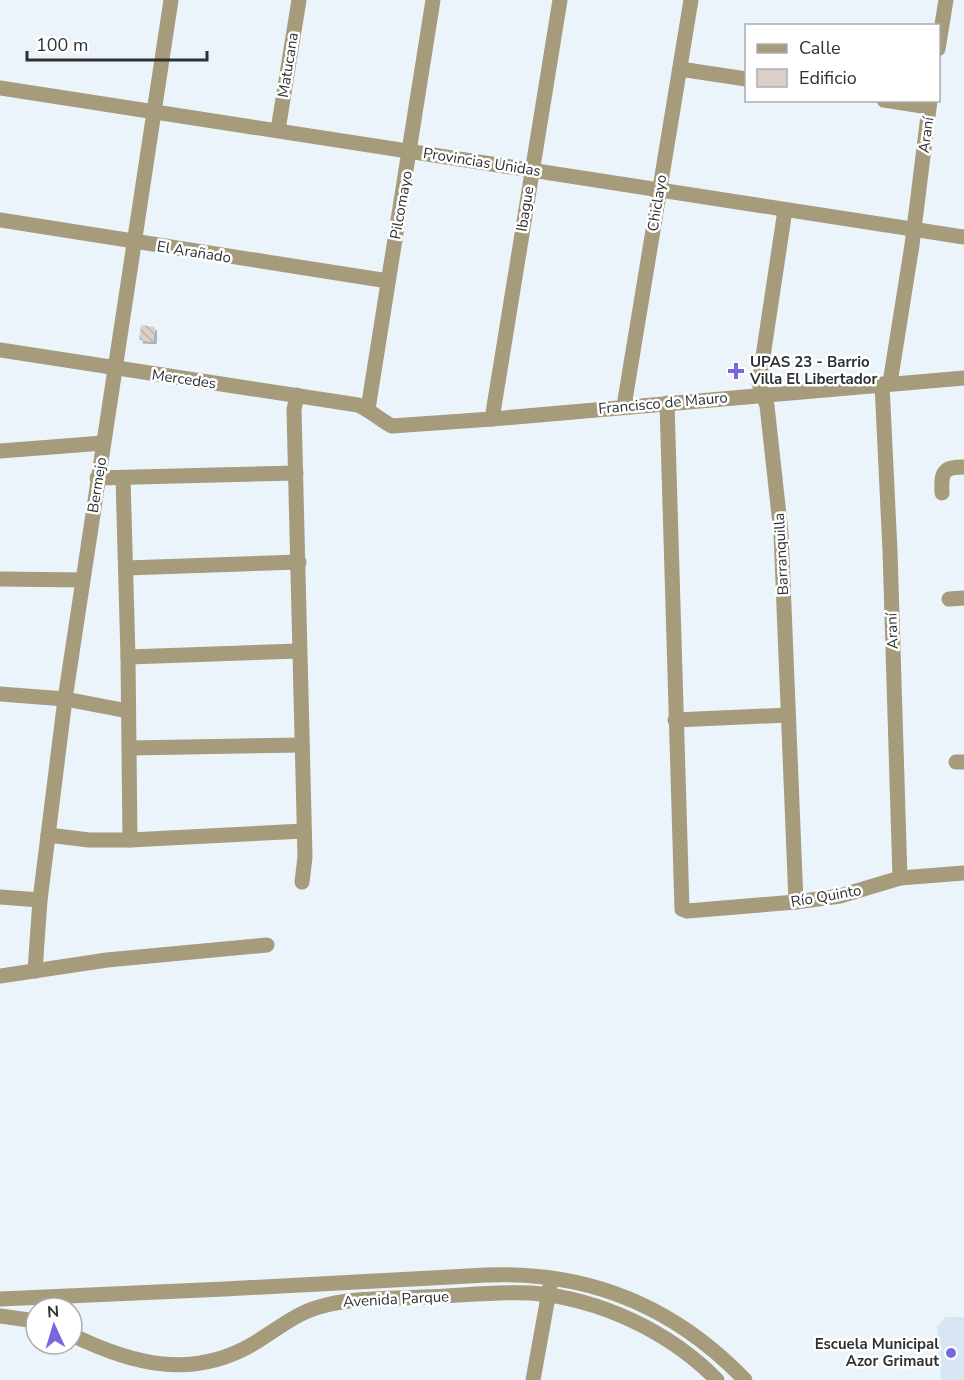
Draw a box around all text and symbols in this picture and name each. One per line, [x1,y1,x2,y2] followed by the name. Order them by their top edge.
[27,24,207,62] scale bar
[745,24,940,102] legend
[273,31,303,99] street label: Matucana
[36,33,88,57] text: 100 m
[799,36,841,60] text: Calle
[799,66,857,90] text: Edificio
[914,114,939,154] street label: Araní
[422,143,542,181] street label: Provincias Unidas
[385,169,417,241] street label: Pilcomayo
[643,173,671,233] street label: Chiclayo
[512,185,538,233] street label: Ibague
[156,236,232,268] street label: El Arañado
[749,352,877,389] place label: UPAS 23 - Barrio Villa El Libertador
[727,362,745,380] marker: UPAS 23 - Barrio Villa El Libertador
[151,365,217,393] street label: Mercedes
[597,387,729,419] street label: Francisco de Mauro
[83,456,111,514] street label: Bermejo
[769,512,793,596] street label: Barranquilla
[881,611,903,649] street label: Araní
[789,880,863,912] street label: Río Quinto
[342,1286,450,1312] street label: Avenida Parque
[24,1296,84,1356] north arrow
[46,1301,60,1323] text: N
[815,1334,939,1371] place label: Escuela Municipal Azor Grimaut
[944,1346,958,1360] marker: Escuela Municipal Azor Grimaut

